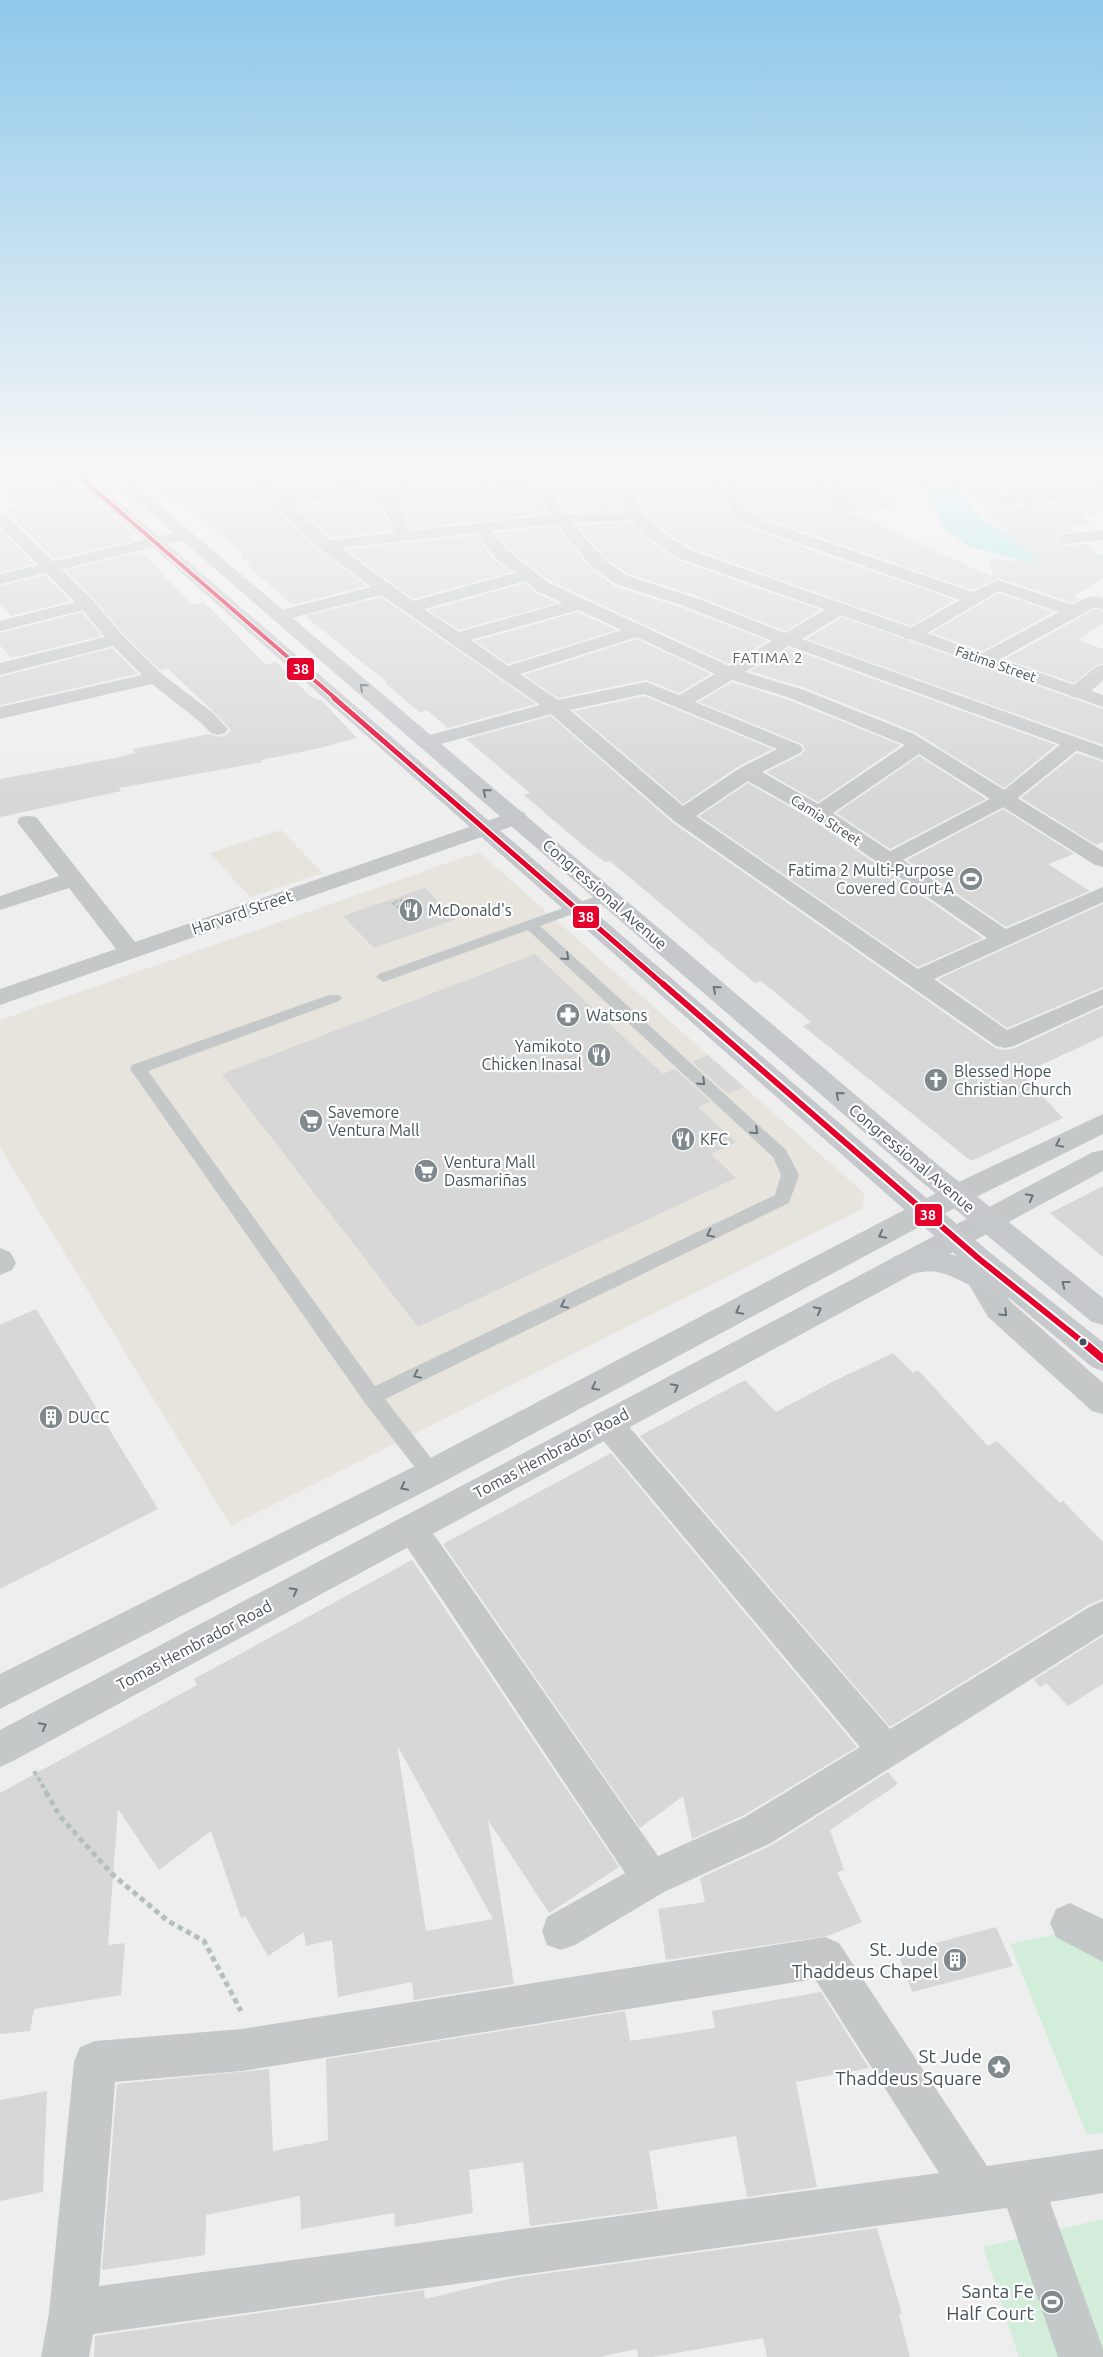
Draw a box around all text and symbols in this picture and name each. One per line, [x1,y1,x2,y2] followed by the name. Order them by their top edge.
[953,643,1039,685] street label: Fatima Street
[732,649,804,666] district label: FATIMA 2
[286,657,315,681] line badge: 38
[293,661,309,677] text: 38
[359,683,368,692] one-way arrow
[483,790,492,798] one-way arrow
[788,791,865,849] street label: Camia Street
[539,835,671,953] street label: Congressional Avenue
[788,861,955,897] place label: Fatima 2 Multi-Purpose Covered Court A
[958,866,984,892] sports icon: Fatima 2 Multi-Purpose Covered Court A
[189,886,295,938] street label: Harvard Street
[398,897,424,923] restaurant icon: McDonald's
[428,901,512,919] place label: McDonald's
[572,905,600,929] line badge: 38
[578,909,594,925] text: 38
[560,951,569,960] one-way arrow
[712,986,721,995] one-way arrow
[555,1002,581,1028] pharmacy icon: Watsons
[586,1006,647,1024] place label: Watsons
[481,1037,582,1073] place label: Yamikoto Chicken Inasal
[586,1042,612,1068] restaurant icon: Yamikoto Chicken Inasal
[954,1062,1072,1098] place label: Blessed Hope Christian Church
[923,1067,949,1093] church icon: Blessed Hope Christian Church
[696,1076,705,1085] one-way arrow
[835,1092,844,1101] one-way arrow
[845,1100,979,1216] street label: Congressional Avenue
[328,1103,419,1139] place label: Savemore Ventura Mall
[298,1108,324,1134] supermarket icon: Savemore Ventura Mall
[749,1125,758,1134] one-way arrow
[670,1126,696,1152] restaurant icon: KFC
[700,1130,728,1148] place label: KFC
[1055,1138,1064,1148] one-way arrow
[444,1153,535,1189] place label: Ventura Mall Dasmariñas
[413,1158,439,1184] supermarket icon: Ventura Mall Dasmariñas
[1024,1193,1033,1203] one-way arrow
[914,1203,943,1227] line badge: 38
[920,1207,936,1223] text: 38
[706,1228,715,1238] one-way arrow
[879,1229,888,1239] one-way arrow
[1061,1281,1071,1290] one-way arrow
[560,1298,569,1309] one-way arrow
[735,1305,744,1315] one-way arrow
[813,1306,822,1316] one-way arrow
[998,1307,1007,1316] one-way arrow
[1078,1337,1088,1347] unlabelled marker
[414,1369,423,1379] one-way arrow
[591,1381,600,1391] one-way arrow
[670,1383,679,1393] one-way arrow
[38,1404,64,1430] building icon: DUCC
[470,1404,632,1502] street label: Tomas Hembrador Road
[68,1408,110,1426] place label: DUCC
[401,1480,410,1490] one-way arrow
[289,1587,298,1597] one-way arrow
[113,1596,275,1694] street label: Tomas Hembrador Road
[38,1722,47,1732] one-way arrow
[792,1938,938,1982] place label: St. Jude Thaddeus Chapel
[942,1947,968,1973] building icon: St. Jude Thaddeus Chapel
[835,2045,982,2089] place label: St Jude Thaddeus Square
[986,2054,1012,2080] place icon: St Jude Thaddeus Square
[946,2280,1035,2324] place label: Santa Fe Half Court
[1039,2289,1065,2315] sports icon: Santa Fe Half Court

